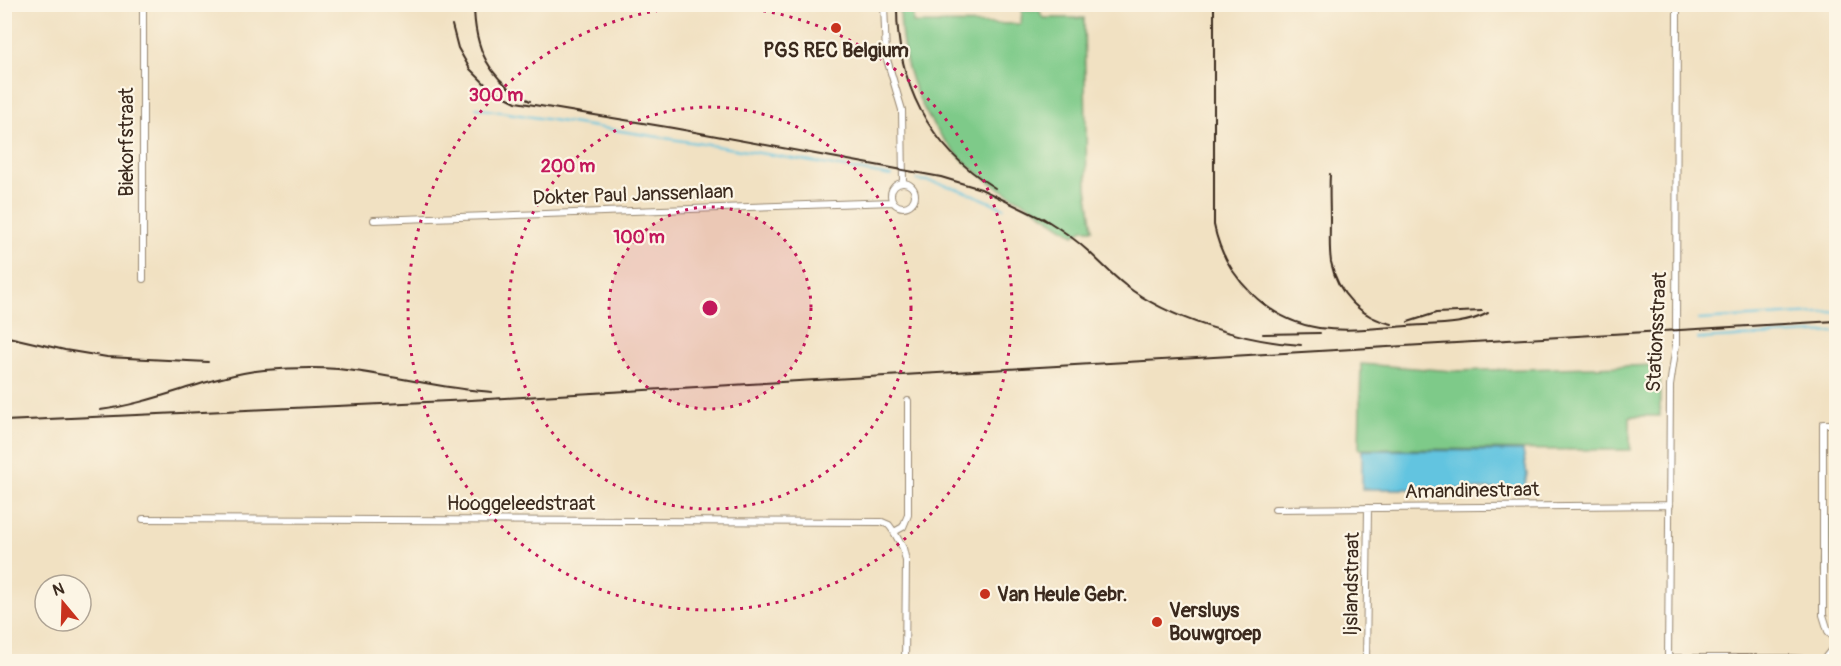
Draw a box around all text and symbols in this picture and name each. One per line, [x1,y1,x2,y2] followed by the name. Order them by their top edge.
[829,21,843,35] marker: PGS REC Belgium
[763,38,909,63] place label: PGS REC Belgium
[469,84,523,107] text: 300 m
[114,86,139,197] street label: Biekorfstraat
[541,155,595,178] text: 200 m
[532,178,734,211] street label: Dokter Paul Janssenlaan
[613,226,665,249] text: 100 m
[1641,270,1672,393] street label: Stationsstraat
[700,298,720,318] centre of rings
[1404,477,1541,504] street label: Amandinestraat
[447,491,596,516] street label: Hooggeleedstraat
[1338,531,1365,636] street label: Ijslandstraat
[33,573,93,633] north arrow
[50,578,67,601] text: N
[997,582,1127,607] place label: Van Heule Gebr.
[978,587,992,601] marker: Van Heule Gebr.
[1169,598,1262,646] place label: Versluys Bouwgroep
[1150,615,1164,629] marker: Versluys Bouwgroep

